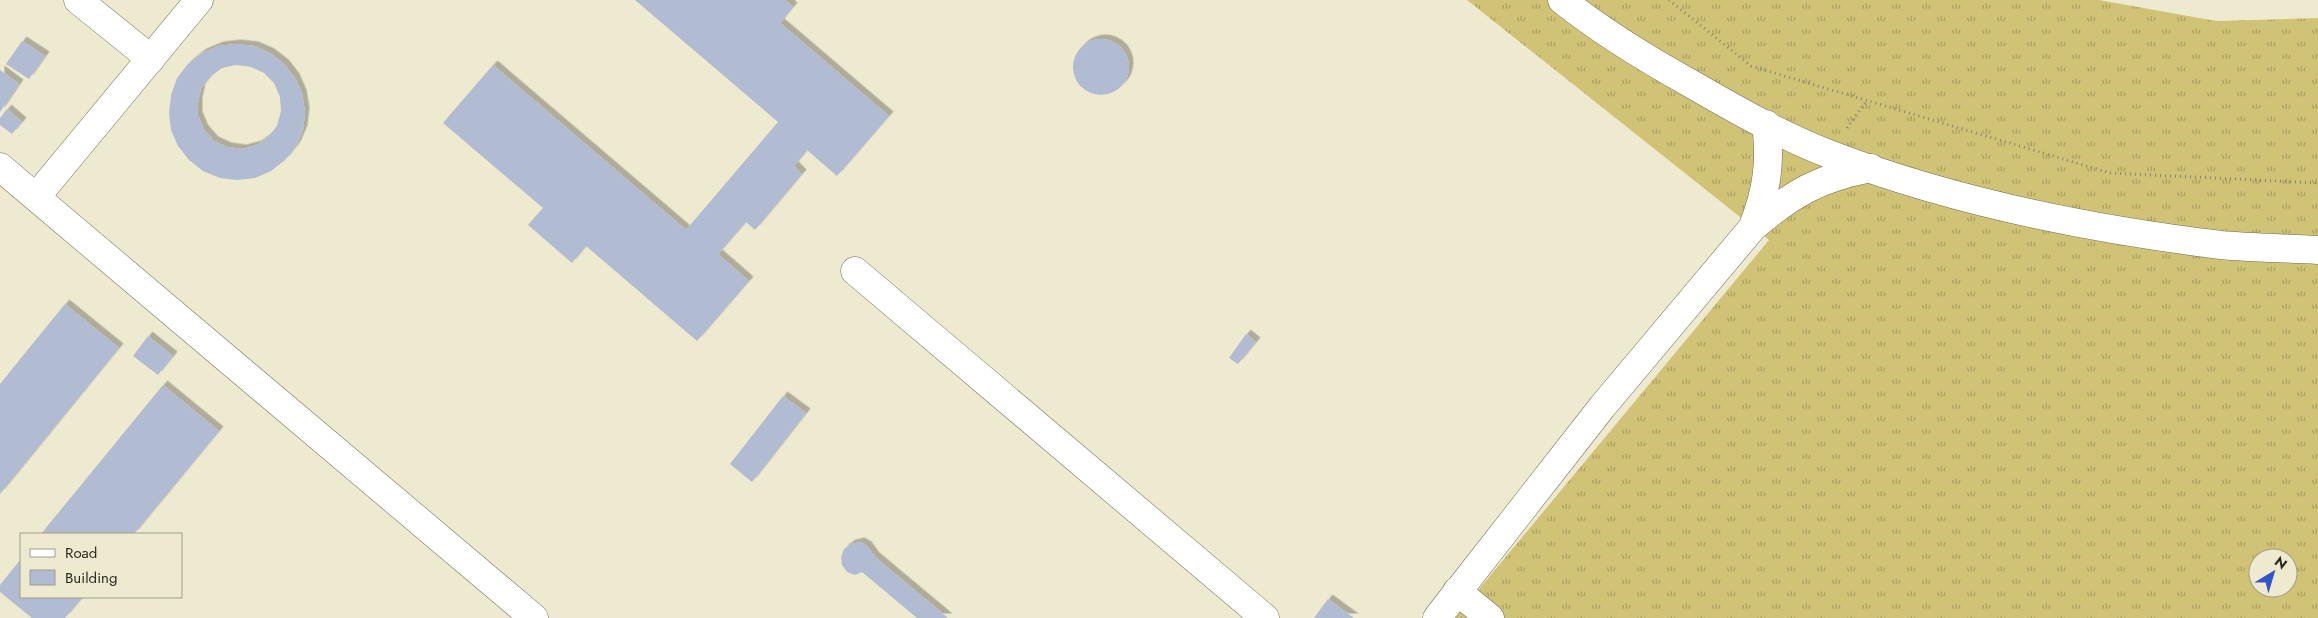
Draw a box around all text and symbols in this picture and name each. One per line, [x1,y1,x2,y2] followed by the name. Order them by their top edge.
[20,533,182,598] legend
[65,542,97,564] text: Road
[2248,548,2298,598] north arrow
[2270,551,2292,574] text: N
[65,567,117,589] text: Building

